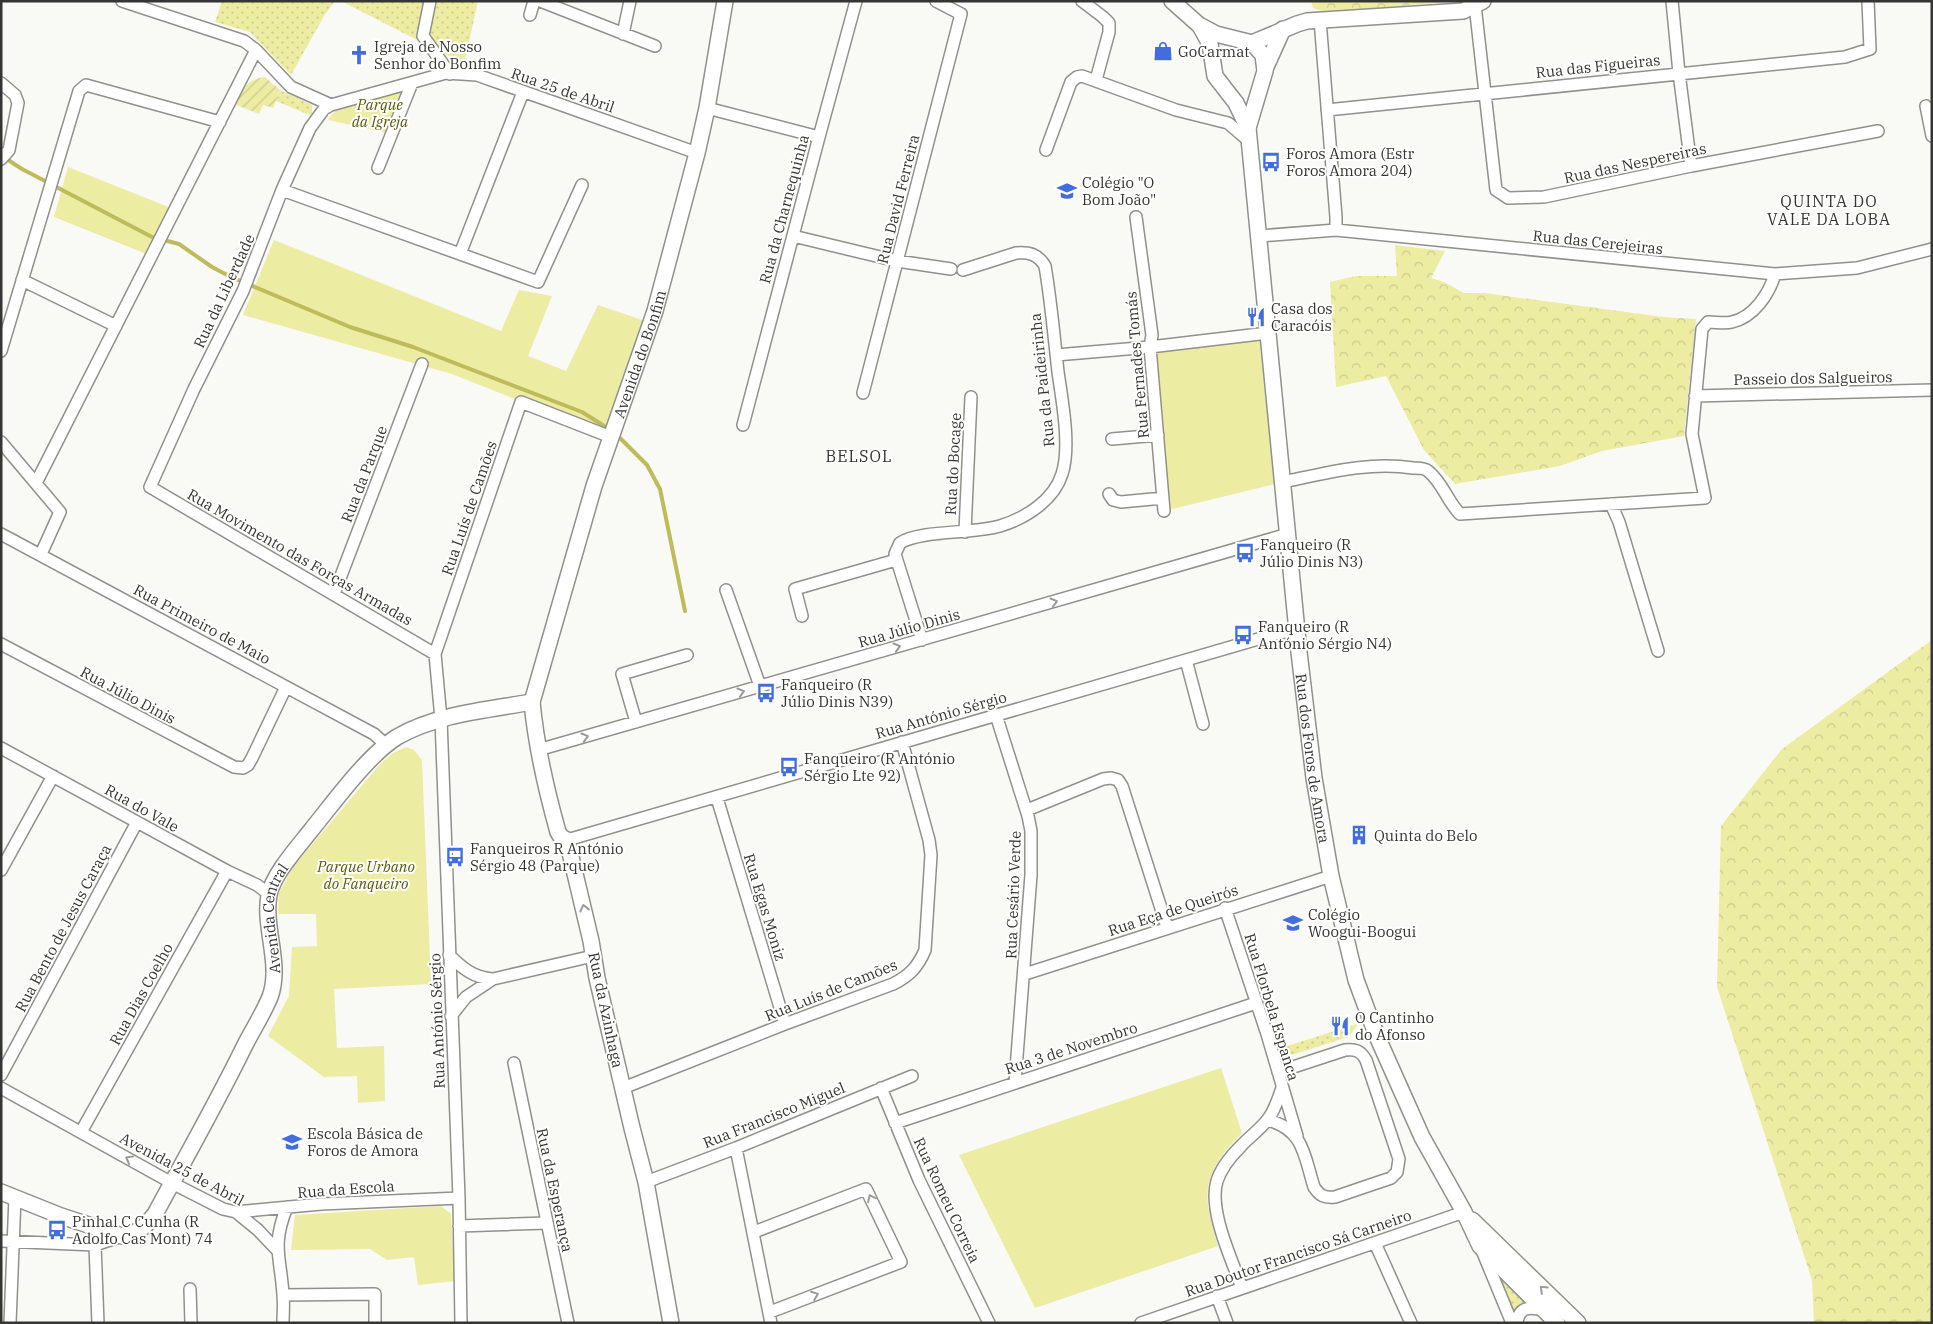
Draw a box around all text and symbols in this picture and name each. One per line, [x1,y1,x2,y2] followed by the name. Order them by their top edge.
[374,37,501,73] place label: Igreja de Nosso Senhor do Bonfim
[1152,40,1174,62] shop icon: GoCarmat
[1178,42,1249,61] place label: GoCarmat
[348,44,370,66] church icon: Igreja de Nosso Senhor do Bonfim
[1535,50,1661,82] street label: Rua das Figueiras
[509,63,617,117] street label: Rua 25 de Abril
[352,95,409,131] park label: Parque da Igreja
[755,132,813,286] street label: Rua da Charnequinha
[873,132,923,266] street label: Rua David Ferreira
[1562,139,1708,187] street label: Rua das Nespereiras
[1286,144,1415,180] place label: Foros Amora (Estr Foros Amora 204)
[1260,151,1282,173] bus stop icon: Foros Amora (Estr Foros Amora 204)
[1082,173,1156,209] place label: Colégio "O Bom João"
[1056,180,1078,202] school or university icon: Colégio "O Bom João"
[1767,191,1891,229] district label: QUINTA DO VALE DA LOBA
[1532,226,1664,258] street label: Rua das Cerejeiras
[189,231,259,351] street label: Rua da Liberdade
[609,288,670,420] street label: Avenida do Bonfim
[1121,291,1153,439] street label: Rua Fernades Tomás
[1271,299,1333,335] place label: Casa dos Caracóis
[1245,306,1267,328] restaurant icon: Casa dos Caracóis
[1026,312,1058,448] street label: Rua da Paideirinha
[1733,367,1893,389] street label: Passeio dos Salgueiros
[941,412,965,516] street label: Rua do Bocage
[337,423,391,525] street label: Rua da Parque
[437,438,501,578] street label: Rua Luís de Camões
[826,446,892,466] district label: BELSOL
[184,485,416,629] street label: Rua Movimento das Forças Armadas
[1260,535,1363,571] place label: Fanqueiro (R Júlio Dinis N3)
[1234,542,1256,564] bus stop icon: Fanqueiro (R Júlio Dinis N3)
[130,580,274,668] street label: Rua Primeiro de Maio
[1049,597,1057,607] one-way arrow
[856,604,962,652] street label: Rua Júlio Dinis
[1258,617,1392,653] place label: Fanqueiro (R António Sérgio N4)
[1232,624,1254,646] bus stop icon: Fanqueiro (R António Sérgio N4)
[893,642,902,653] one-way arrow
[77,662,179,728] street label: Rua Júlio Dinis
[1292,672,1335,845] street label: Rua dos Foros de Amora
[781,675,893,711] place label: Fanqueiro (R Júlio Dinis N39)
[755,682,777,704] bus stop icon: Fanqueiro (R Júlio Dinis N39)
[737,687,745,697] one-way arrow
[873,687,1009,743] street label: Rua António Sérgio
[580,732,589,742] one-way arrow
[804,749,955,785] place label: Fanqueiro (R António Sérgio Lte 92)
[778,756,800,778] bus stop icon: Fanqueiro (R António Sérgio Lte 92)
[102,780,182,836] street label: Rua do Vale
[1348,824,1370,846] building icon: Quinta do Belo
[1374,826,1477,845] place label: Quinta do Belo
[1001,831,1025,959] street label: Rua Cesário Verde
[470,839,623,875] place label: Fanqueiros R António Sérgio 48 (Parque)
[11,841,115,1015] street label: Rua Bento de Jesus Caraça
[444,846,466,868] bus stop icon: Fanqueiros R António Sérgio 48 (Parque)
[740,851,790,963] street label: Rua Egas Moniz
[316,857,415,893] park label: Parque Urbano do Fanqueiro
[258,859,292,974] street label: Avenida Central
[1106,880,1240,940] street label: Rua Eça de Queirós
[579,904,589,912] one-way arrow
[1308,905,1417,941] place label: Colégio Woogui-Boogui
[1282,912,1304,934] school or university icon: Colégio Woogui-Boogui
[1241,931,1303,1083] street label: Rua Florbela Espanca
[105,940,177,1048] street label: Rua Dias Coelho
[584,950,628,1070] street label: Rua da Azinhaga
[425,953,449,1089] street label: Rua António Sérgio
[762,955,900,1025] street label: Rua Luís de Camões
[1355,1008,1434,1044] place label: O Cantinho do Afonso
[1329,1015,1351,1037] restaurant icon: O Cantinho do Afonso
[1002,1018,1140,1078] street label: Rua 3 de Novembro
[700,1078,848,1152] street label: Rua Francisco Miguel
[307,1124,423,1160] place label: Escola Básica de Foros de Amora
[533,1126,577,1254] street label: Rua da Esperança
[117,1128,247,1210] street label: Avenida 25 de Abril
[281,1131,303,1153] school or university icon: Escola Básica de Foros de Amora
[910,1134,984,1266] street label: Rua Romeu Correia
[126,1155,135,1165] one-way arrow
[297,1176,395,1202] street label: Rua da Escola
[867,1194,877,1203] one-way arrow
[1182,1205,1414,1301] street label: Rua Doutor Francisco Sá Carneiro
[72,1212,213,1248] place label: Pinhal C Cunha (R Adolfo Cas Mont) 74
[46,1219,68,1241] bus stop icon: Pinhal C Cunha (R Adolfo Cas Mont) 74
[1540,1286,1549,1295] one-way arrow
[810,1291,819,1301] one-way arrow

